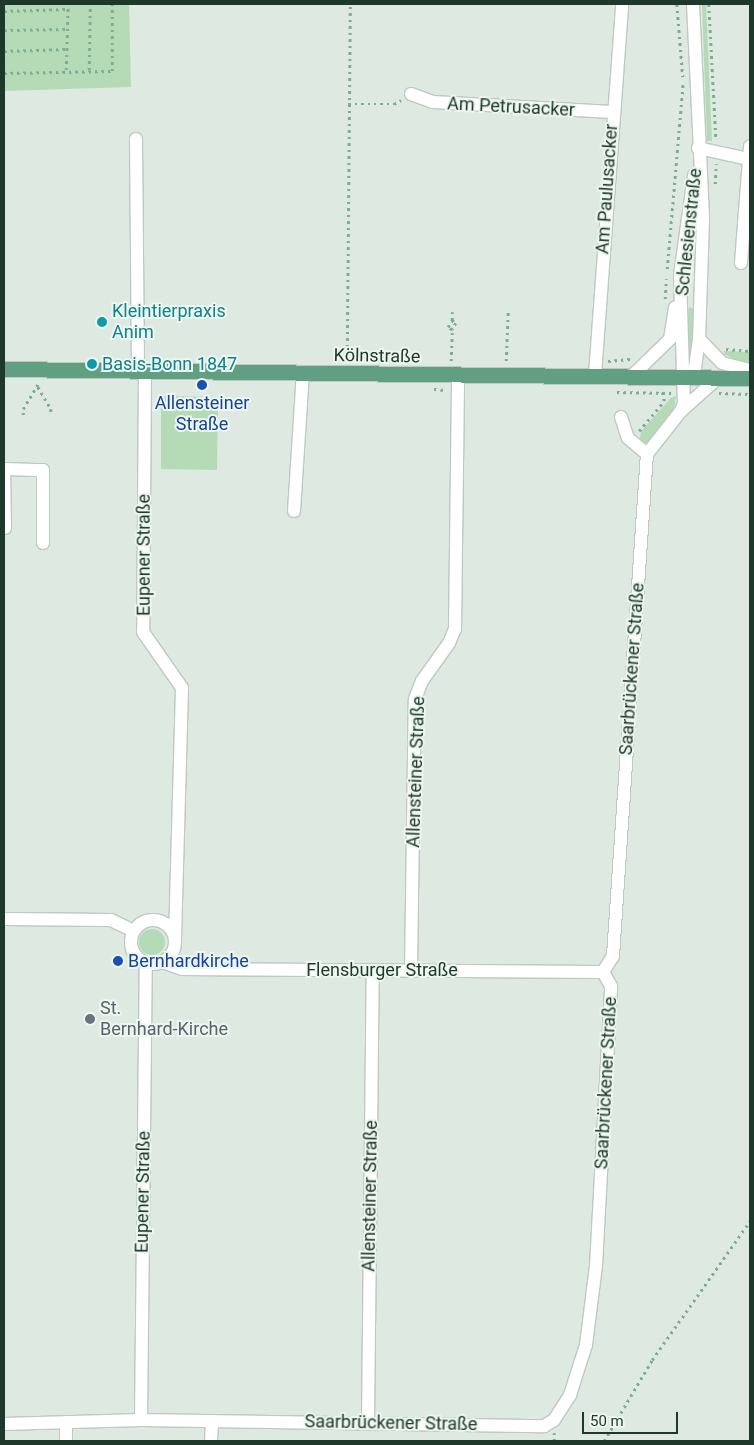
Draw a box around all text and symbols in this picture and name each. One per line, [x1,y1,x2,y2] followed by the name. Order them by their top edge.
[447,93,575,121] street label: Am Petrusacker
[592,123,622,255] street label: Am Paulusacker
[672,167,706,297] street label: Schlesienstraße
[112,301,226,344] place label: Kleintierpraxis Anim
[96,316,108,328] marker: Kleintierpraxis Anim
[334,344,420,368] street label: Kölnstraße
[102,353,237,375] place label: Basis-Bonn 1847
[86,358,98,370] marker: Basis-Bonn 1847
[196,379,208,391] marker: Allensteiner Straße
[155,393,249,436] place label: Allensteiner Straße
[133,494,155,616] street label: Eupener Straße
[615,582,649,756] street label: Saarbrückener Straße
[403,696,429,848] street label: Allensteiner Straße
[128,950,249,972] place label: Bernhardkirche
[112,955,124,967] marker: Bernhardkirche
[306,959,458,981] street label: Flensburger Straße
[591,996,621,1170] street label: Saarbrückener Straße
[100,998,228,1040] place label: St. Bernhard-Kirche
[84,1013,96,1025] marker: St. Bernhard-Kirche
[358,1120,382,1272] street label: Allensteiner Straße
[131,1131,155,1253] street label: Eupener Straße
[584,1402,680,1434] scale bar
[304,1411,478,1435] street label: Saarbrückener Straße
[590,1412,624,1430] text: 50 m

